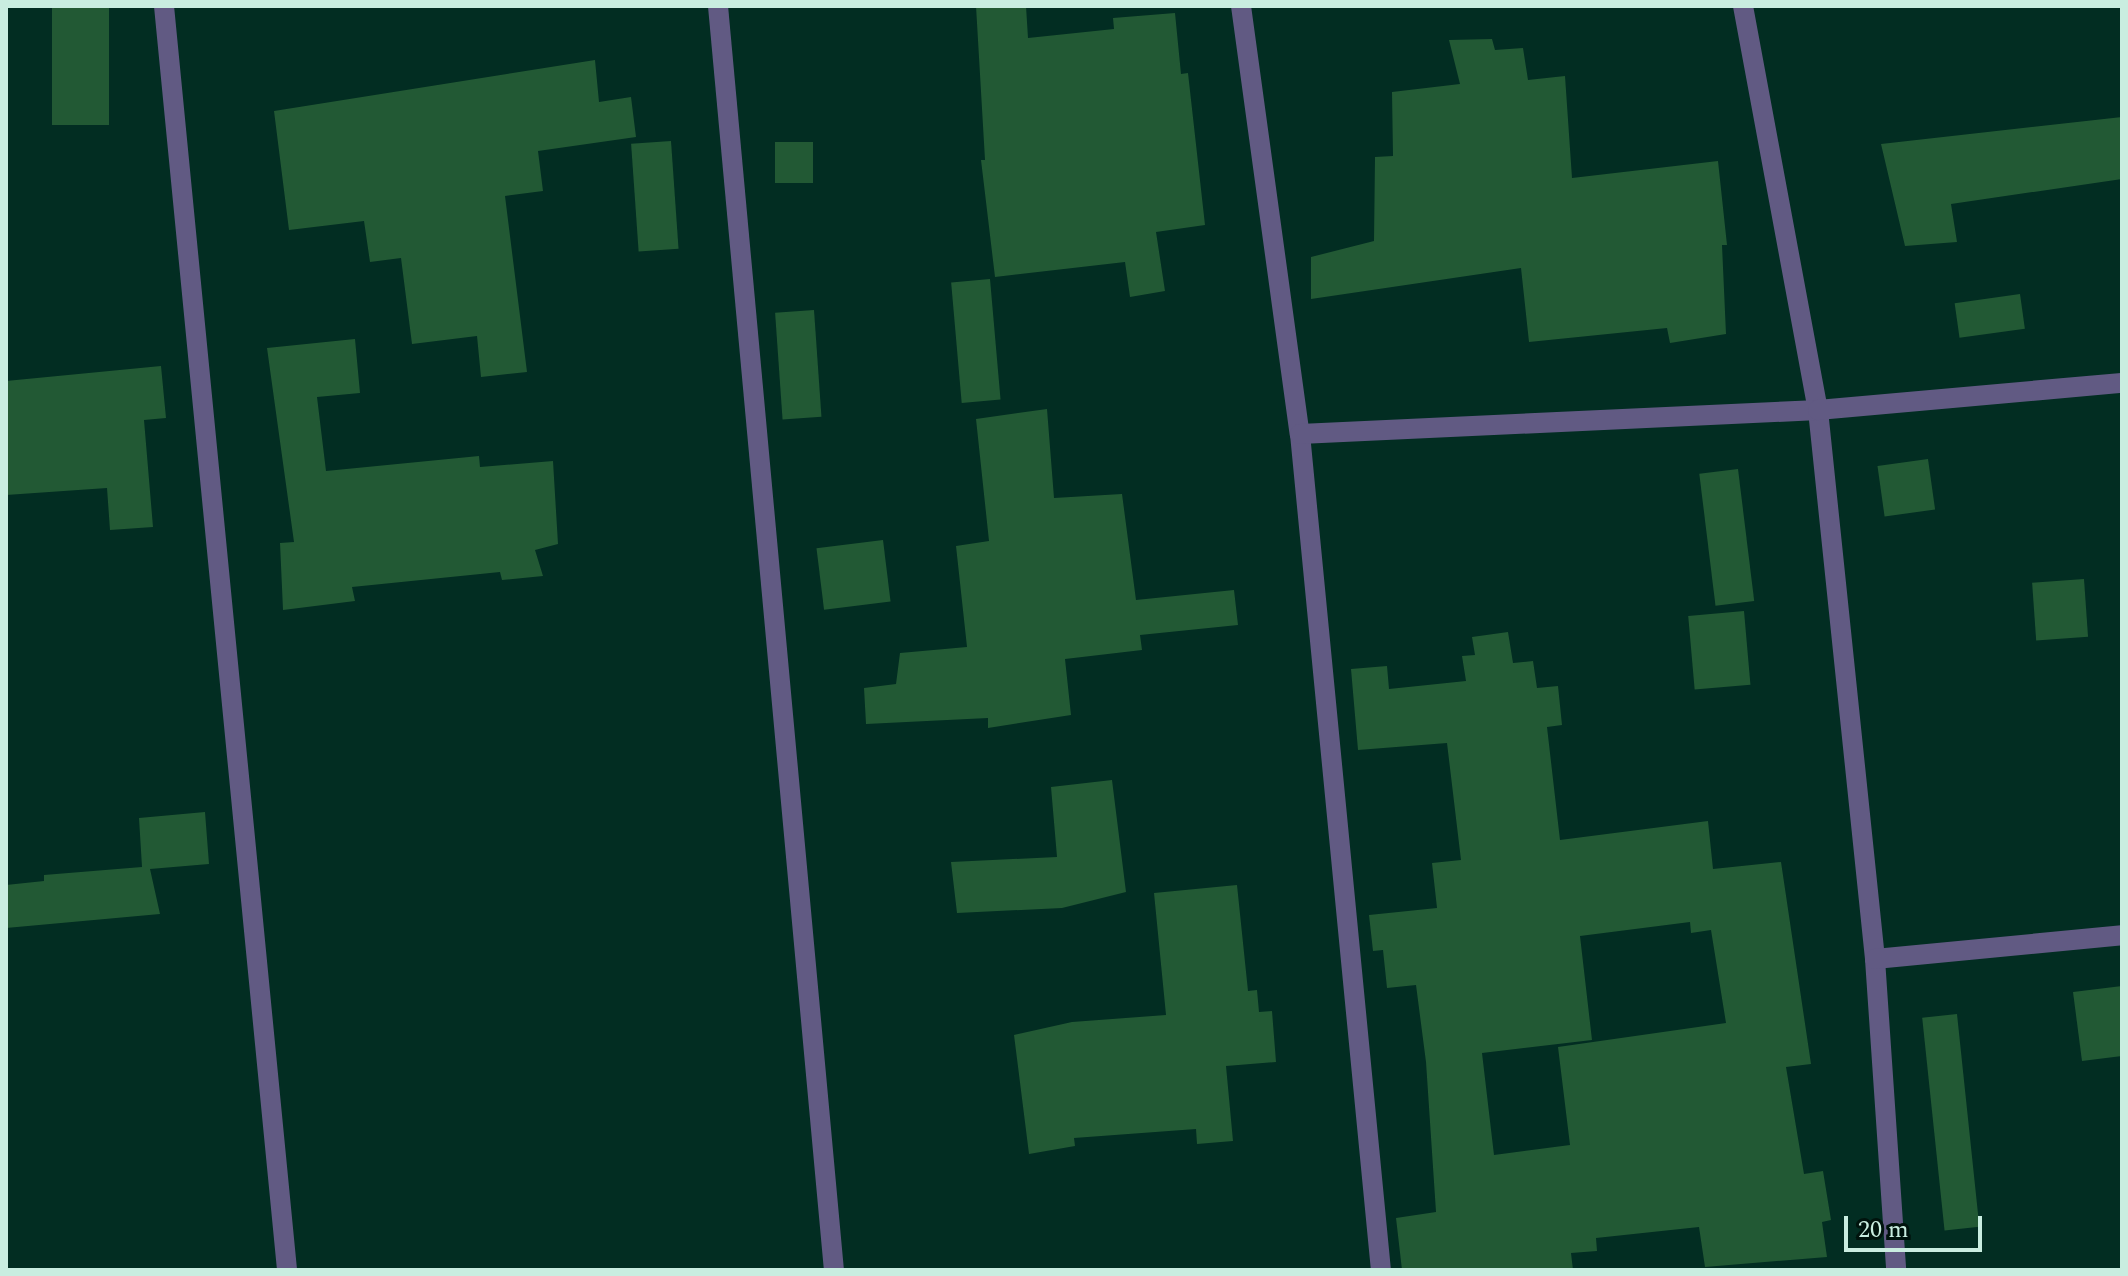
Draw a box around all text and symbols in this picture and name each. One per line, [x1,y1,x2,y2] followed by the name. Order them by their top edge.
[1848,1200,1986,1250] scale bar
[1858,1212,1909,1248] text: 20 m

